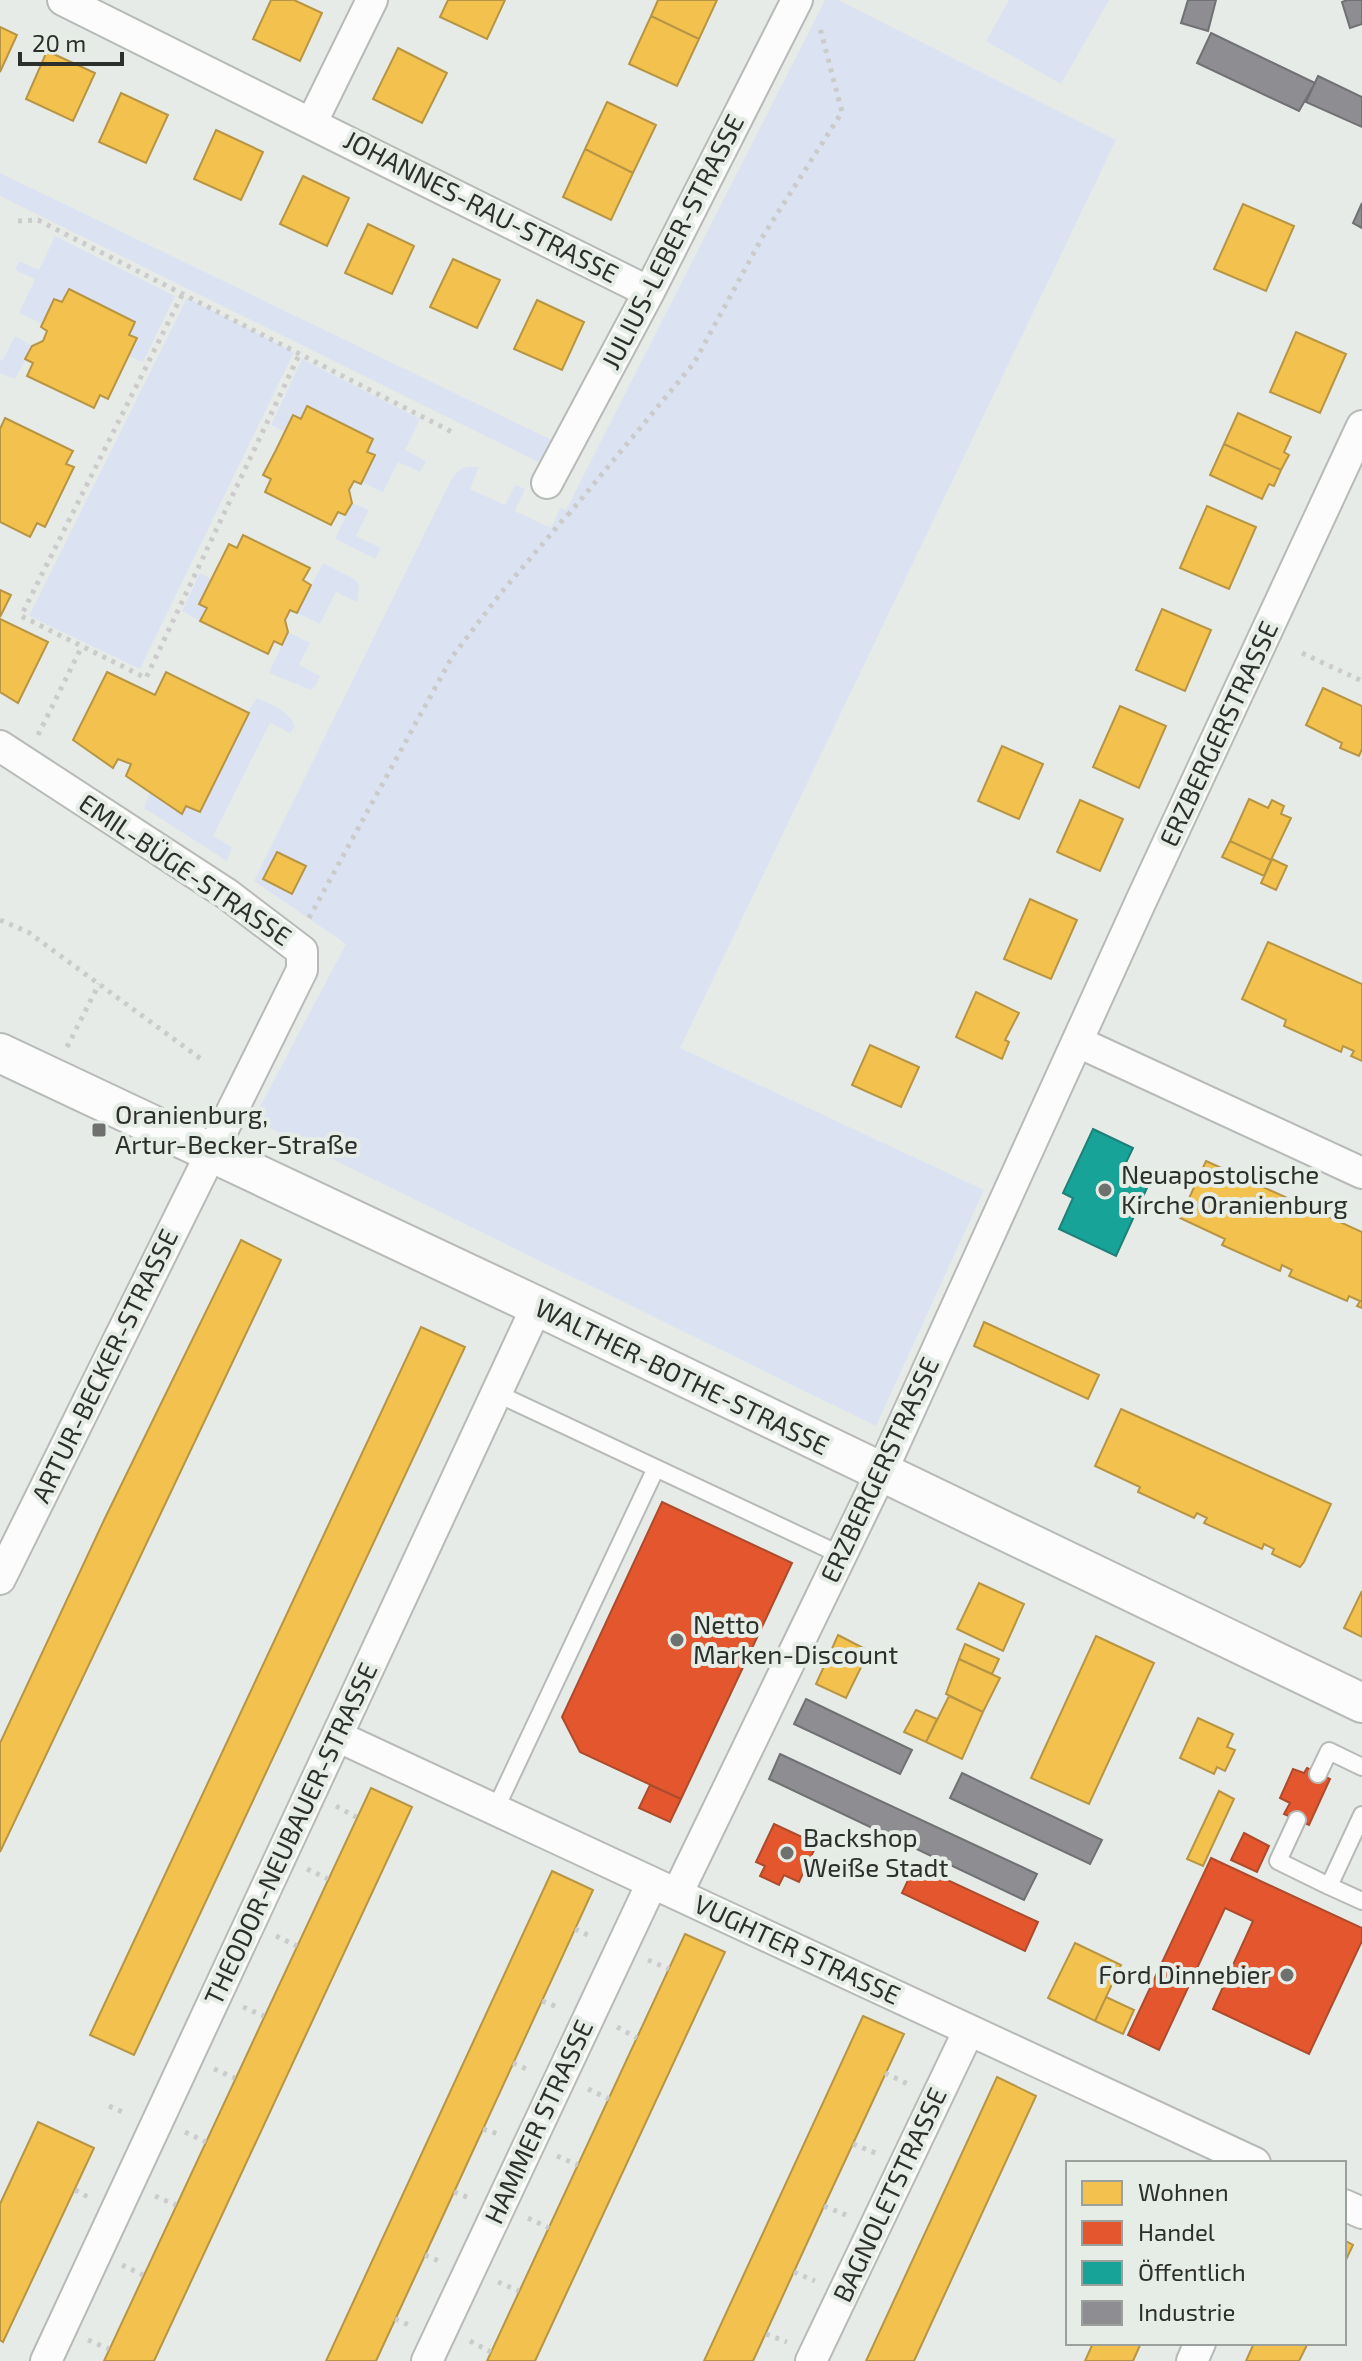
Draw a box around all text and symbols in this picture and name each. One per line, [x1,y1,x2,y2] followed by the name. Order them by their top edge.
[20,16,122,66] scale bar
[32,28,86,57] text: 20 m
[594,109,749,374] street label: JULIUS-LEBER-STRASSE
[339,123,624,288] street label: JOHANNES-RAU-STRASSE
[1152,616,1283,851] street label: ERZBERGERSTRASSE
[74,786,298,951] street label: EMIL-BÜGE-STRASSE
[115,1098,358,1159] place label: Oranienburg, Artur-Becker-Straße
[90,1121,108,1139] marker: Oranienburg, Artur-Becker-Straße
[1121,1158,1348,1219] place label: Neuapostolische Kirche Oranienburg
[1096,1181,1114,1199] marker: Neuapostolische Kirche Oranienburg
[24,1224,183,1507] street label: ARTUR-BECKER-STRASSE
[531,1291,835,1460] street label: WALTHER-BOTHE-STRASSE
[813,1352,944,1587] street label: ERZBERGERSTRASSE
[693,1608,898,1669] place label: Netto Marken-Discount
[668,1631,686,1649] marker: Netto Marken-Discount
[197,1657,383,2009] street label: THEODOR-NEUBAUER-STRASSE
[803,1821,948,1882] place label: Backshop Weiße Stadt
[778,1844,796,1862] marker: Backshop Weiße Stadt
[690,1887,906,2010] street label: VUGHTER STRASSE
[1098,1958,1271,1989] place label: Ford Dinnebier
[1278,1966,1296,1984] marker: Ford Dinnebier
[477,2015,598,2228] street label: HAMMER STRASSE
[825,2082,952,2306] street label: BAGNOLETSTRASSE
[1066,2161,1346,2345] legend
[1138,2177,1229,2206] text: Wohnen
[1138,2217,1215,2246] text: Handel
[1138,2257,1246,2286] text: Öffentlich
[1138,2297,1235,2326] text: Industrie

